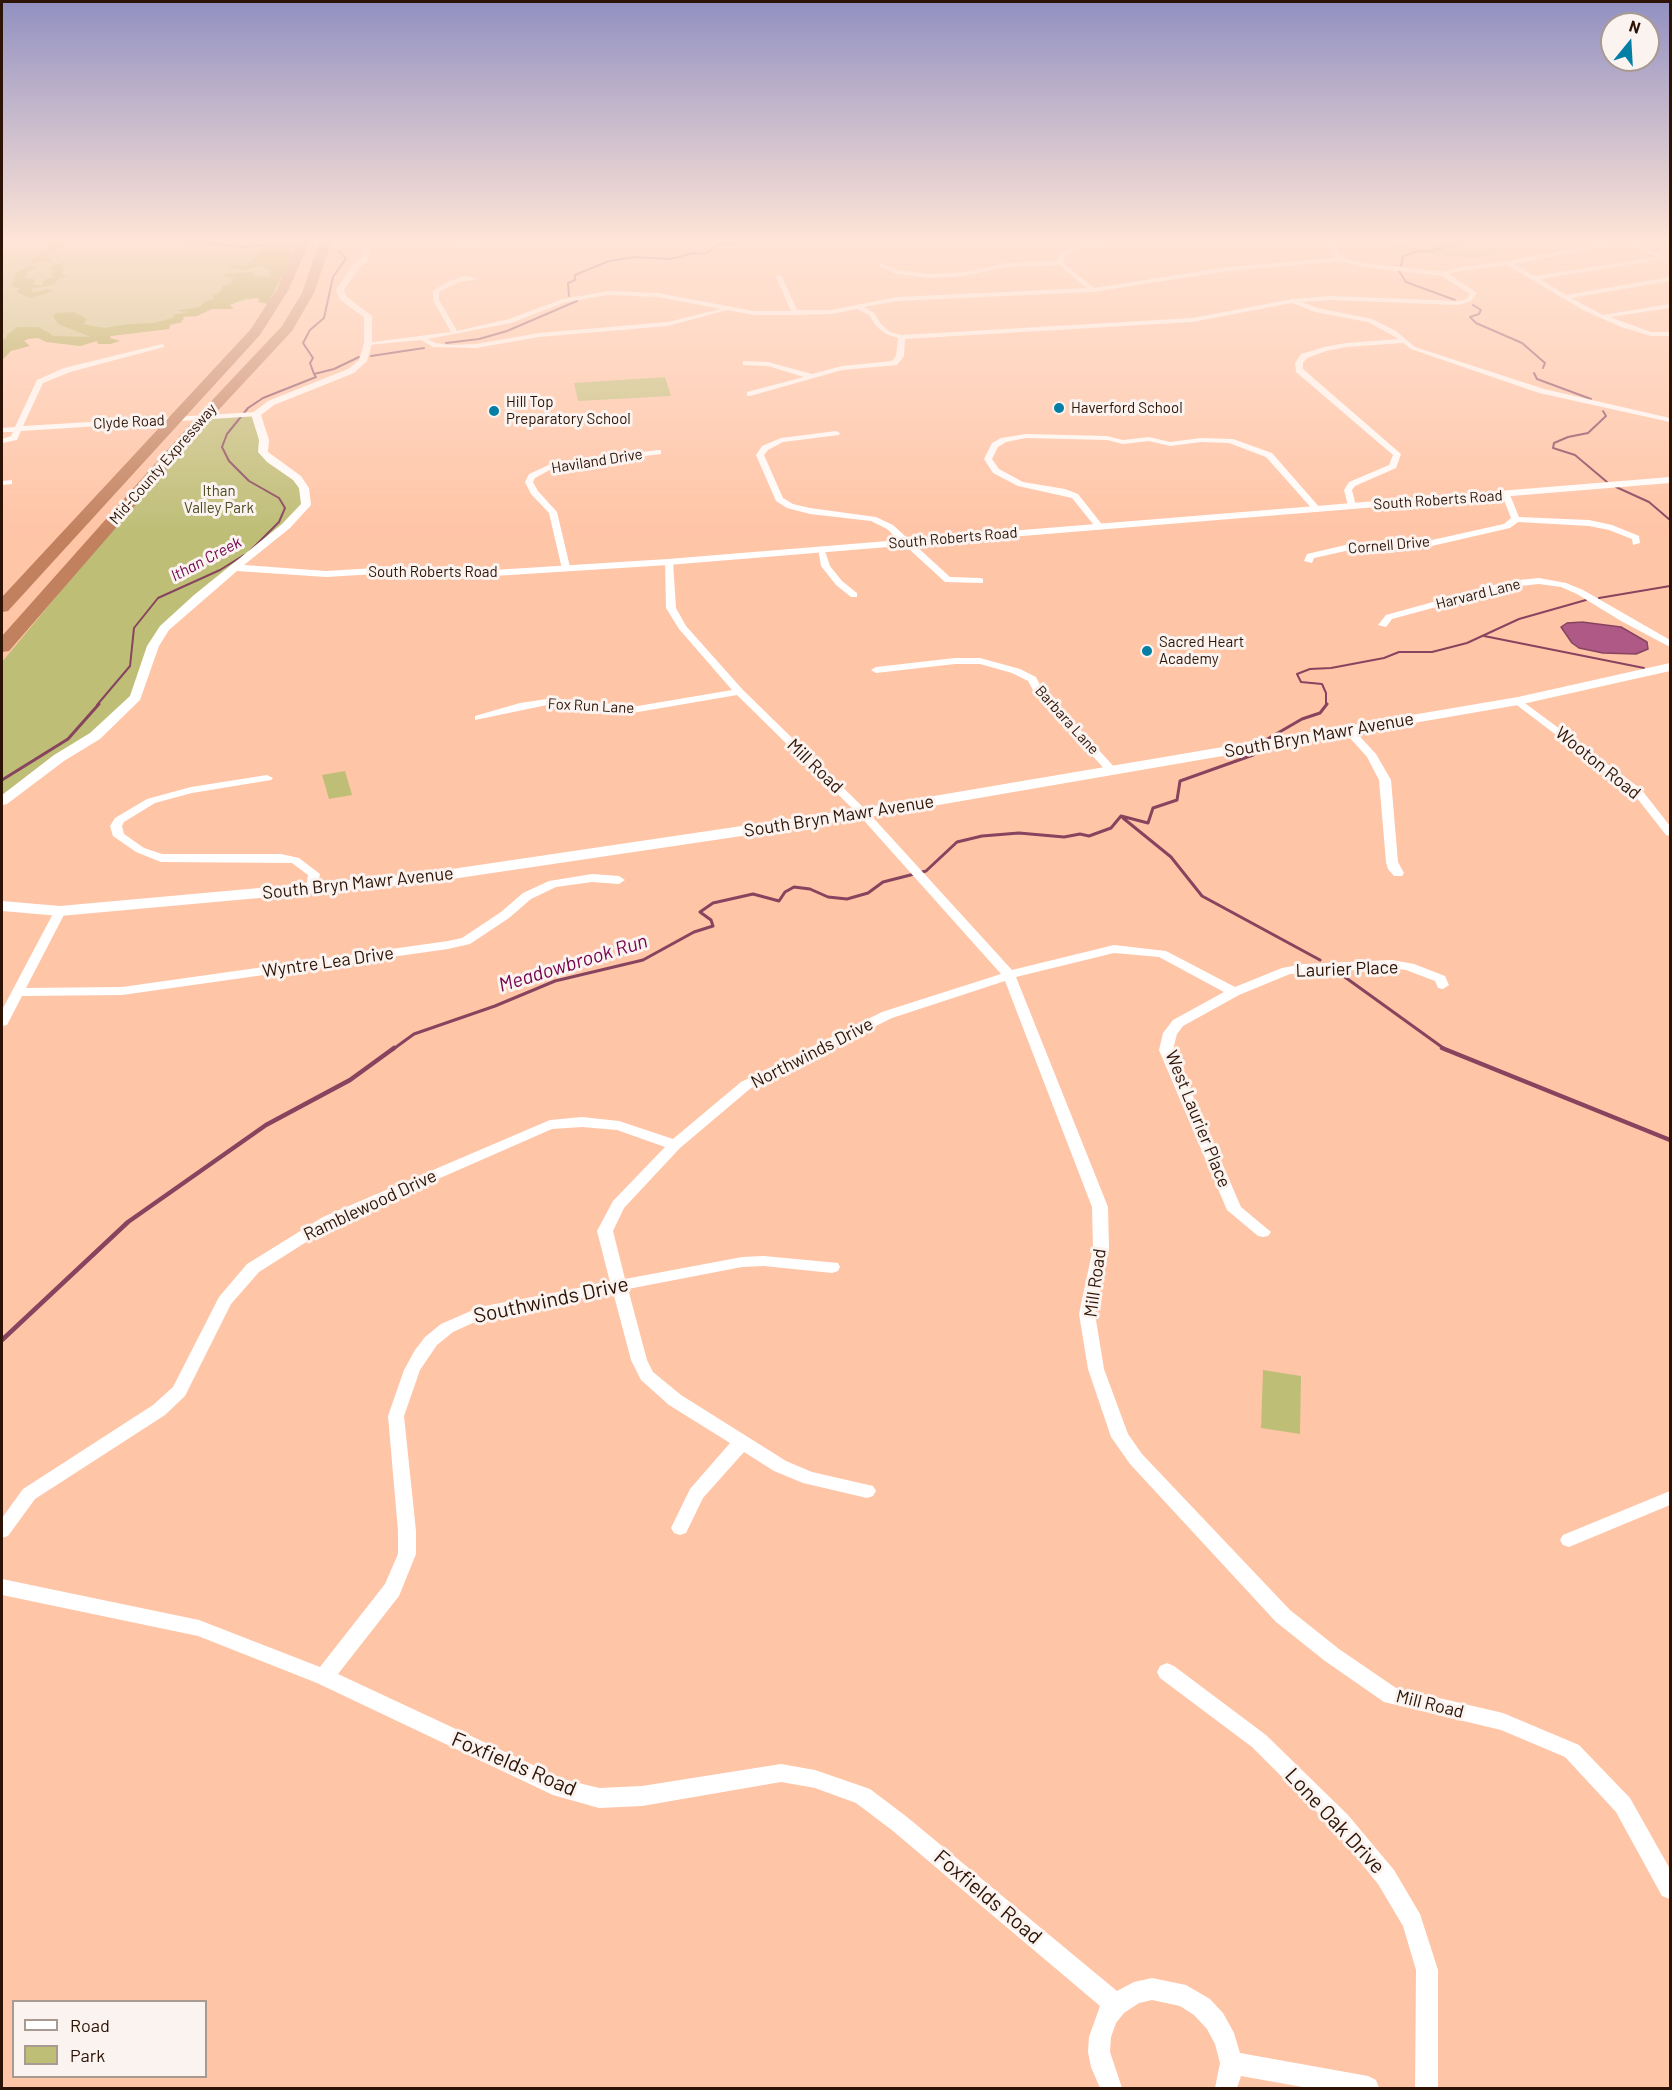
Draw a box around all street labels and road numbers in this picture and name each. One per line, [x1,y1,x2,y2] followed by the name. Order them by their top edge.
[106,400,220,528] street label: Mid-County Expressway
[93,411,165,433] street label: Clyde Road
[550,445,644,477] street label: Haviland Drive
[1373,487,1503,513] street label: South Roberts Road
[888,523,1018,553] street label: South Roberts Road
[1347,532,1431,558] street label: Cornell Drive
[368,563,498,581] street label: South Roberts Road
[1434,575,1522,613] street label: Harvard Lane
[1031,682,1103,758] street label: Barbara Lane
[547,695,635,717] street label: Fox Run Lane
[1223,708,1415,762] street label: South Bryn Mawr Avenue
[1551,722,1645,804] street label: Wooton Road
[783,734,847,798] street label: Mill Road
[742,790,936,842] street label: South Bryn Mawr Avenue
[261,862,455,904] street label: South Bryn Mawr Avenue
[261,942,395,982] street label: Wyntre Lea Drive
[1295,956,1399,982] street label: Laurier Place
[747,1013,877,1093] street label: Northwinds Drive
[1161,1047,1235,1191] street label: West Laurier Place
[300,1165,440,1245] street label: Ramblewood Drive
[1079,1247,1111,1319] street label: Mill Road
[471,1271,631,1329] street label: Southwinds Drive
[1394,1685,1466,1723] street label: Mill Road
[448,1726,580,1802] street label: Foxfields Road
[1280,1763,1390,1879] street label: Lone Oak Drive
[929,1844,1047,1950] street label: Foxfields Road

